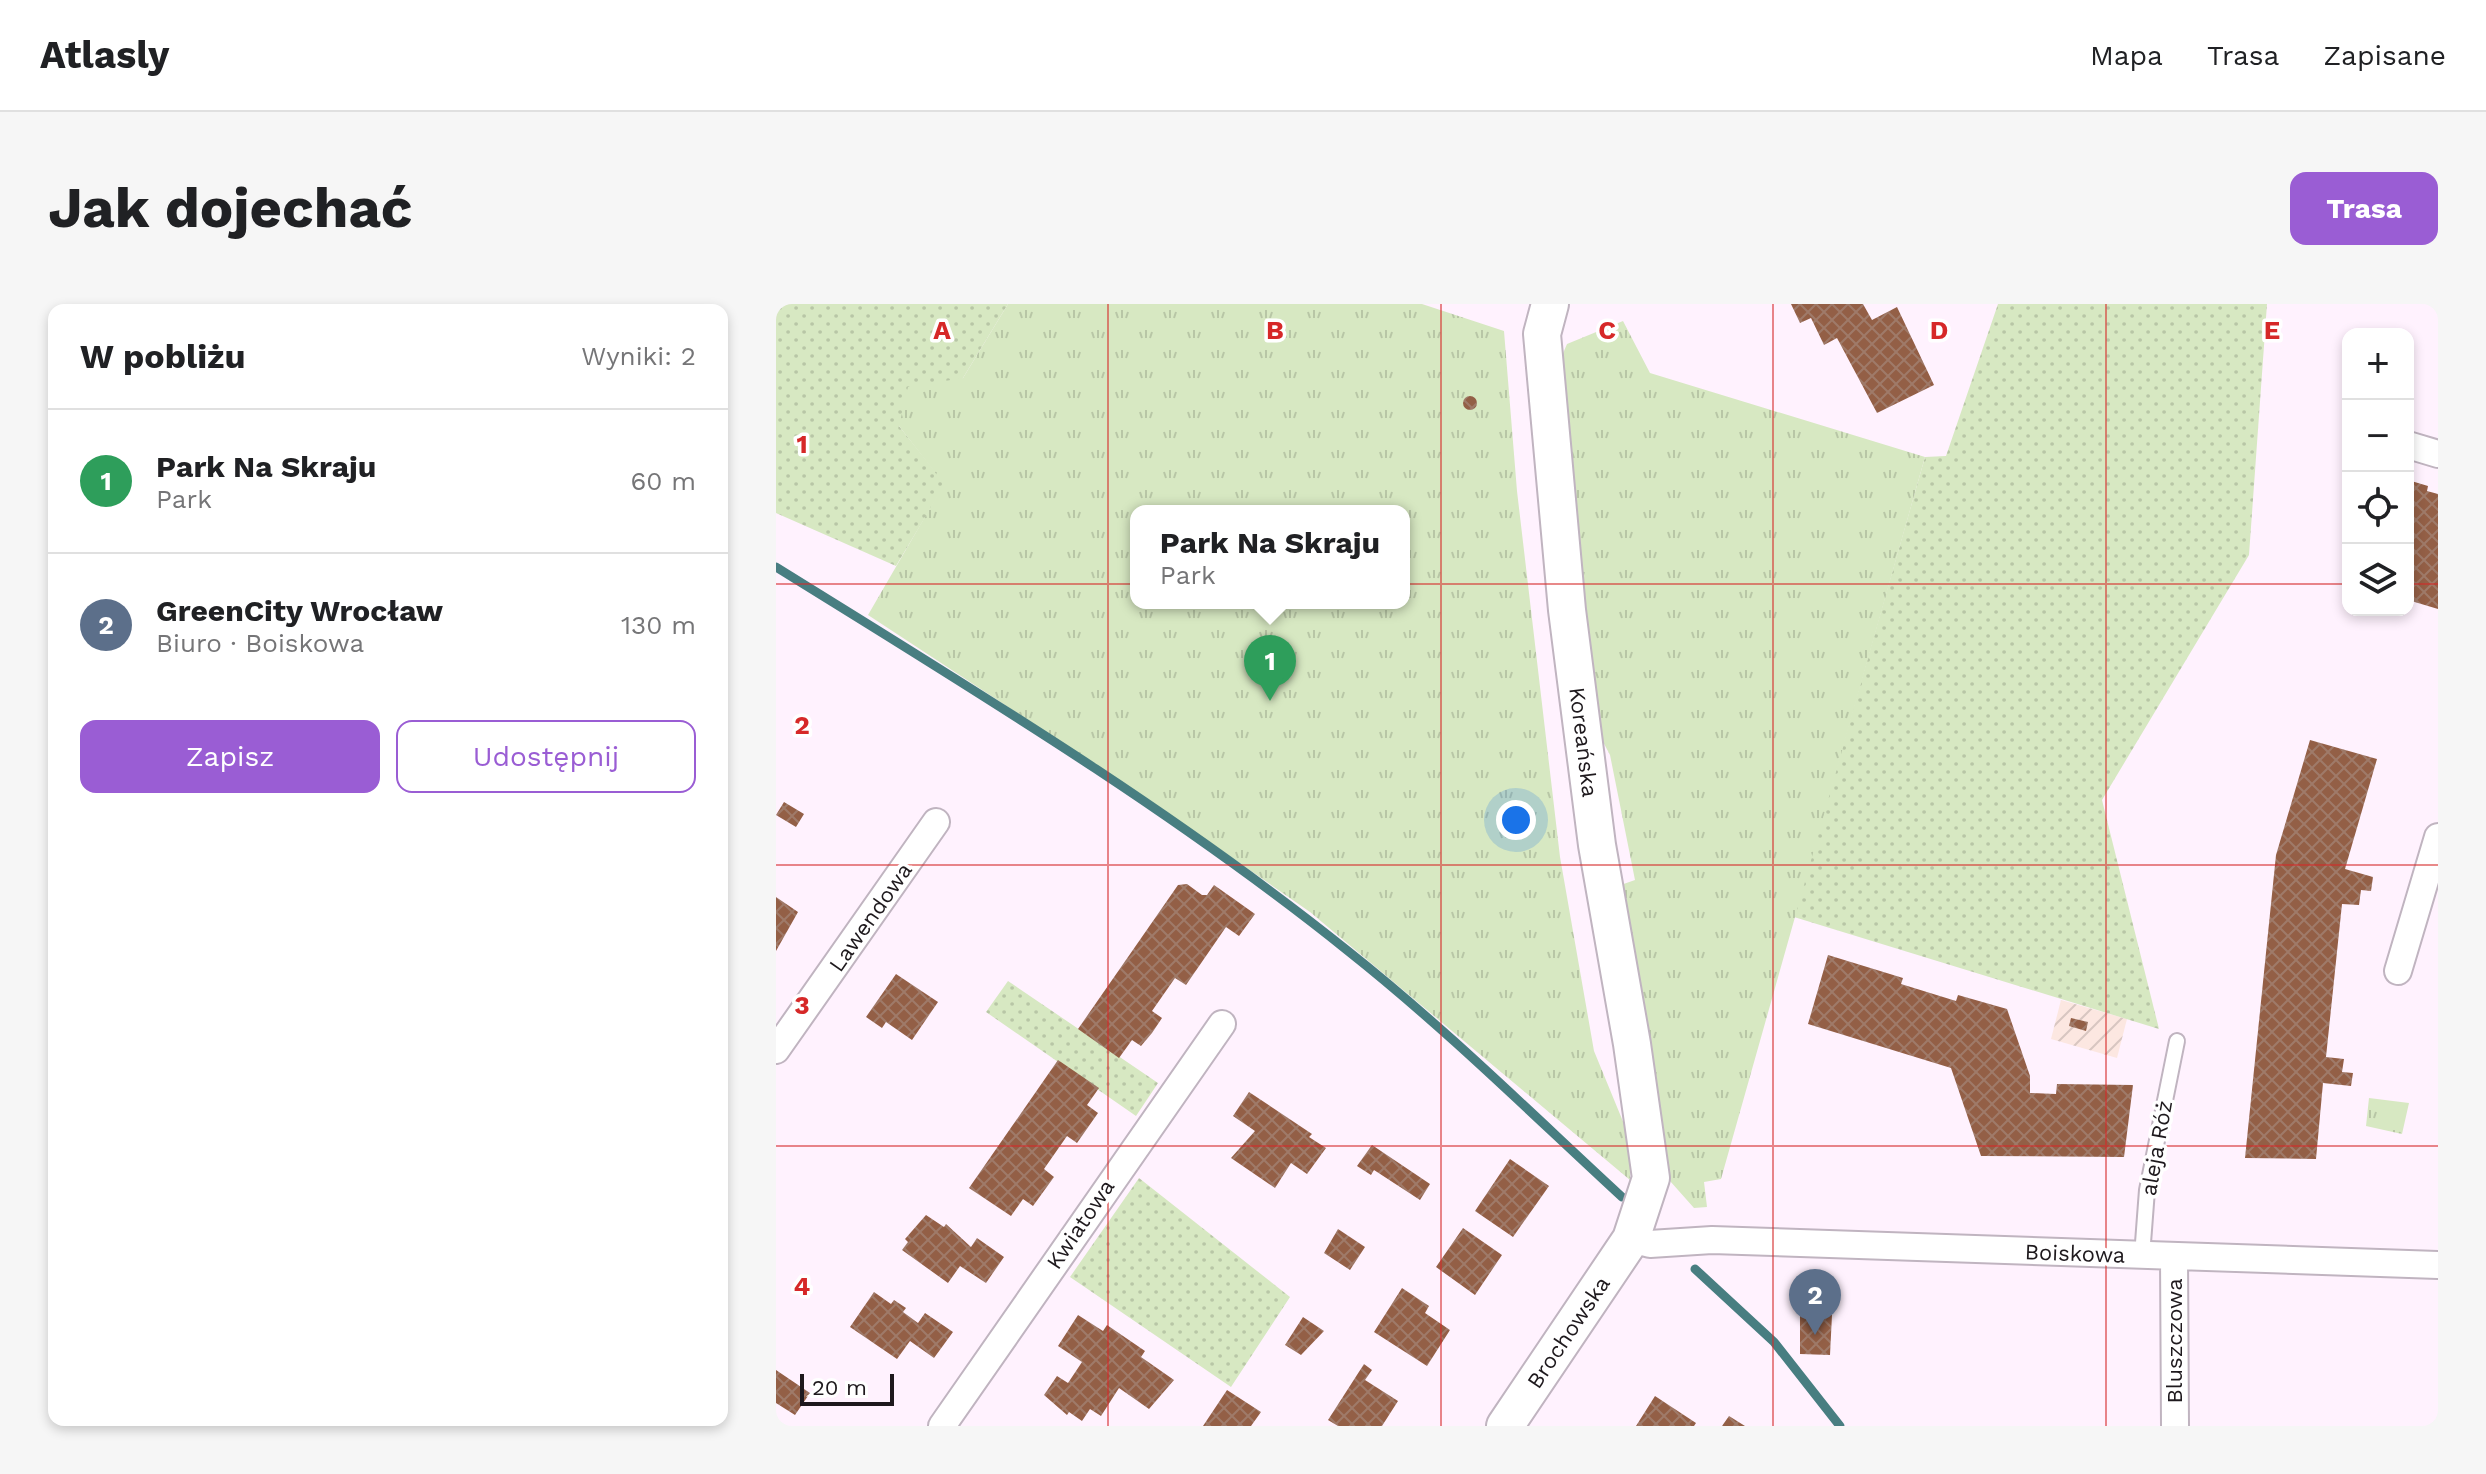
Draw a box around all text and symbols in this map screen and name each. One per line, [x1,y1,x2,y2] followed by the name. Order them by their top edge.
[40,33,170,77] text: Atlasly
[2090,39,2163,72] text: Mapa
[2207,39,2279,72] text: Trasa
[2323,39,2446,72] text: Zapisane
[2290,172,2438,245] button: Trasa
[48,175,412,241] text: Jak dojechać
[933,315,951,345] text: A
[1266,315,1284,345] text: B
[1598,315,1616,345] text: C
[1930,315,1948,345] text: D
[2264,315,2280,345] text: E
[2342,328,2414,616] map controls
[2342,328,2414,400] button: +
[80,336,246,376] text: W pobliżu
[581,341,696,371] text: Wyniki: 2
[2342,400,2414,472] button: −
[796,429,808,459] text: 1
[156,449,376,484] text: Park Na Skraju
[100,466,112,496] text: 1
[630,466,696,496] text: 60 m
[2342,472,2414,544] button: locate
[156,484,212,514] text: Park
[1130,505,1410,609] popup
[1160,525,1380,560] text: Park Na Skraju
[2342,544,2414,616] button: layers
[1160,560,1216,590] text: Park
[156,593,443,628] text: GreenCity Wrocław
[98,610,114,640] text: 2
[621,610,696,640] text: 130 m
[156,628,364,658] text: Biuro · Boiskowa
[1244,635,1296,701] pin: 1
[1564,686,1603,798] street label: Koreańska
[794,710,810,740] text: 2
[80,720,380,793] button: Zapisz
[396,720,696,793] button: Udostępnij
[1496,800,1536,840] your location
[824,858,917,976] street label: Lawendowa
[794,990,810,1020] text: 3
[2136,1099,2177,1198] street label: aleja Róż
[1041,1175,1119,1274] street label: Kwiatowa
[2024,1239,2126,1268] street label: Boiskowa
[1789,1269,1841,1335] pin: 2
[794,1271,811,1301] text: 4
[1522,1272,1615,1393] street label: Brochowska
[2162,1278,2187,1404] street label: Bluszczowa
[800,1370,894,1406] scale bar
[812,1375,867,1400] text: 20 m

